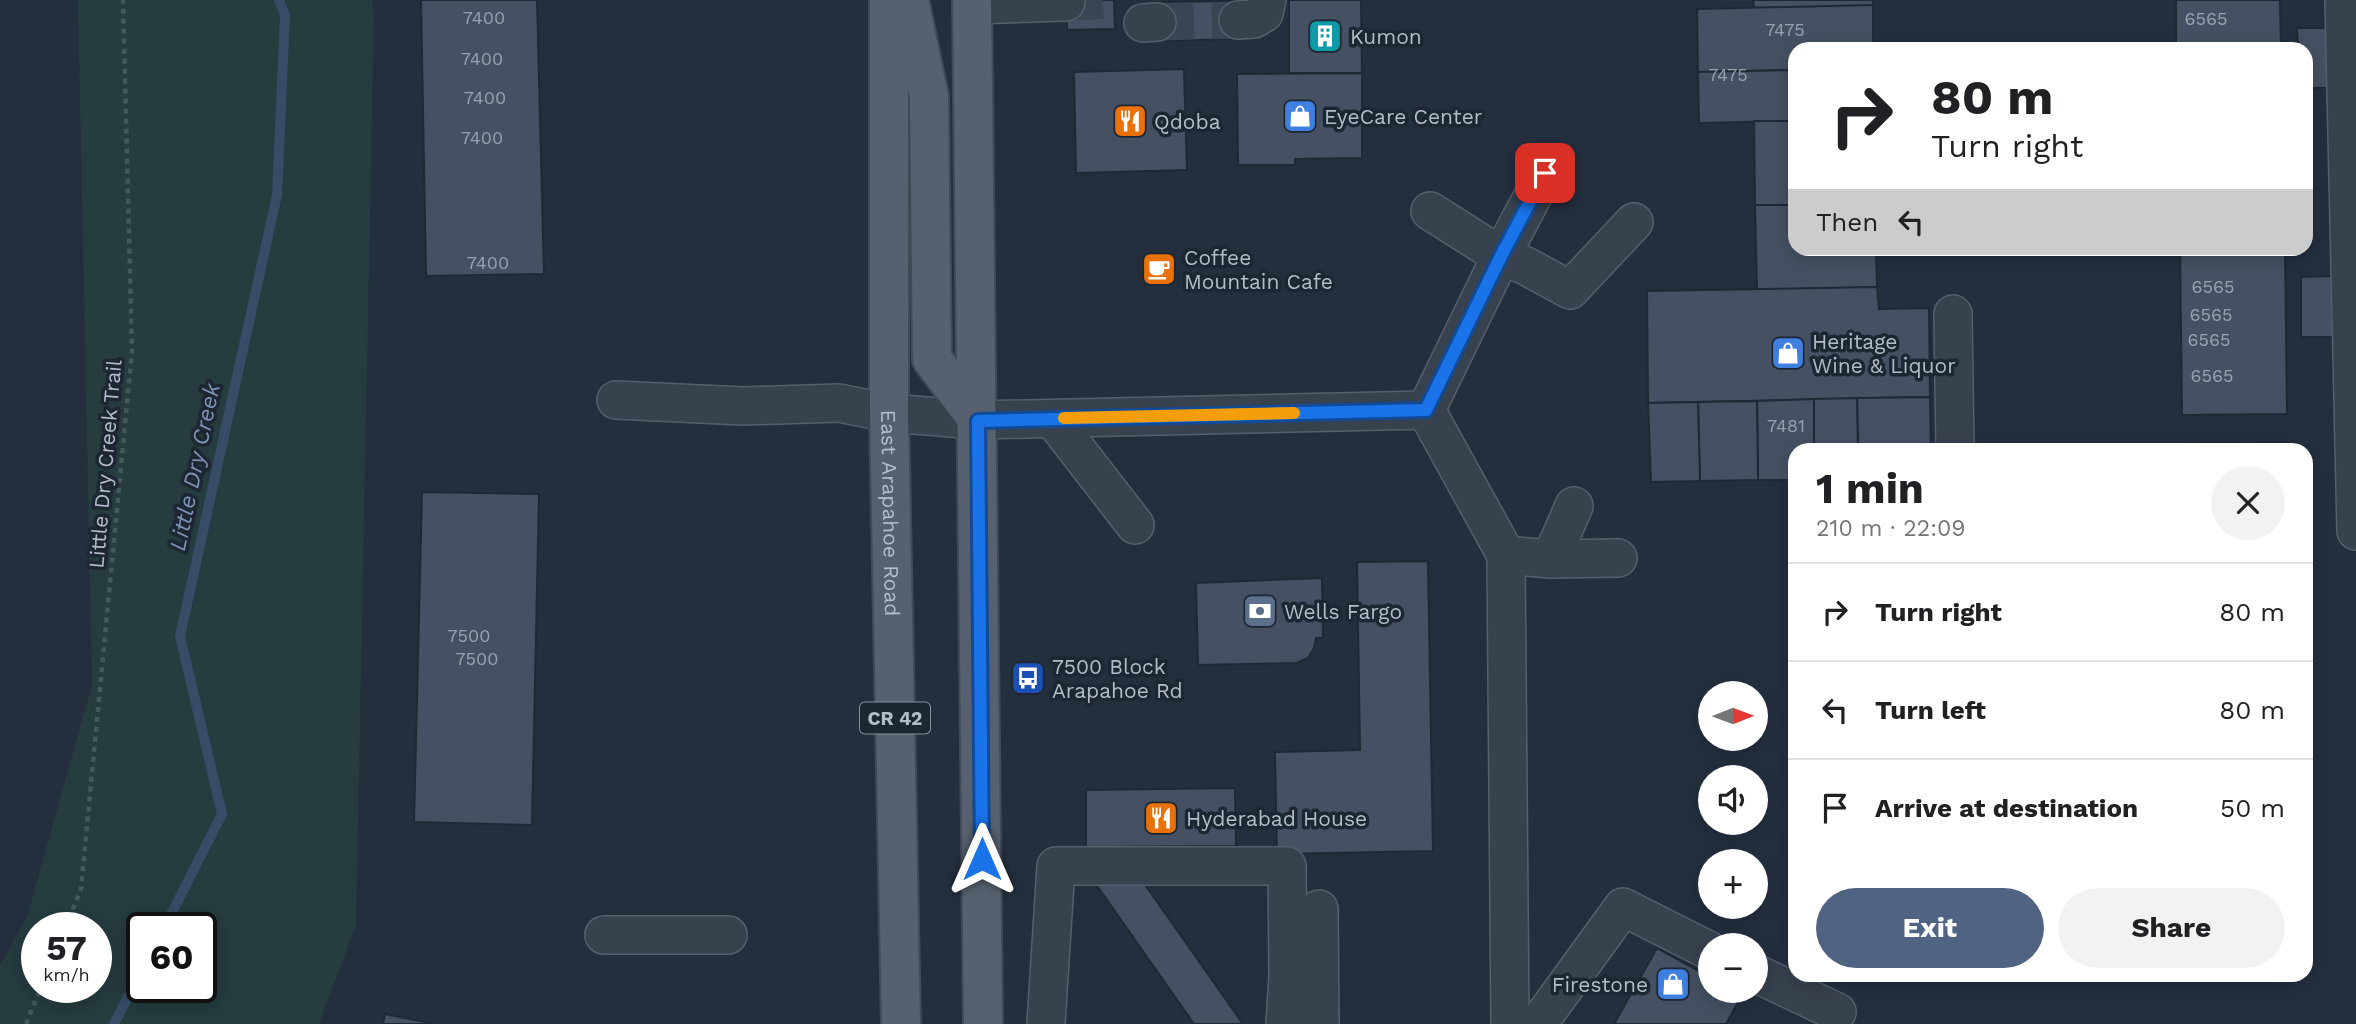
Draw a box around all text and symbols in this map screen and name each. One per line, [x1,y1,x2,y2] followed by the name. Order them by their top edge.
[463,7,505,28] house number: 7400
[2185,8,2227,29] house number: 6565
[1306,17,1344,55] building icon: Kumon
[1765,19,1805,40] house number: 7475
[1350,24,1422,49] place label: Kumon
[461,48,503,69] house number: 7400
[1708,64,1748,85] house number: 7475
[1931,68,2053,126] text: 80 m
[1816,70,1907,161] icon: right
[464,87,506,108] house number: 7400
[1281,97,1319,135] shop icon: EyeCare Center
[1111,102,1149,140] restaurant icon: Qdoba
[1324,104,1483,129] place label: EyeCare Center
[1154,109,1221,134] place label: Qdoba
[461,127,503,148] house number: 7400
[1931,127,2083,165] text: Turn right
[1515,143,1575,203] pin
[1526,154,1564,192] icon: arrive
[1892,203,1930,241] icon: left
[1816,207,1878,237] text: Then
[1184,245,1333,294] place label: Coffee Mountain Cafe
[1140,250,1178,288] cafe icon: Coffee Mountain Cafe
[467,252,509,273] house number: 7400
[2192,276,2234,297] house number: 6565
[2190,304,2232,325] house number: 6565
[1812,329,1956,378] place label: Heritage Wine & Liquor
[2188,329,2230,350] house number: 6565
[1769,334,1807,372] shop icon: Heritage Wine & Liquor
[83,358,127,569] street label: Little Dry Creek Trail
[2191,365,2233,386] house number: 6565
[164,379,226,553] water label: Little Dry Creek
[876,409,905,617] street label: East Arapahoe Road
[1767,415,1805,436] house number: 7481
[1816,464,1924,513] text: 1 min
[2211,466,2285,540] button: close
[1816,515,1965,542] text: 210 m · 22:09
[1241,592,1279,630] bank icon: Wells Fargo
[1816,593,1854,631] icon: right
[1875,597,2002,627] text: Turn right
[2219,597,2285,627] text: 80 m
[1284,599,1402,624] place label: Wells Fargo
[448,625,490,646] house number: 7500
[456,648,498,669] house number: 7500
[1052,654,1183,703] place label: 7500 Block Arapahoe Rd
[1009,659,1047,697] bus stop icon: 7500 Block Arapahoe Rd
[1698,681,1768,751] north arrow
[1698,681,1768,1003] map controls
[1816,691,1854,729] icon: left
[1875,695,1986,725] text: Turn left
[2219,695,2285,725] text: 80 m
[860,702,930,734] road number: CR 42
[1698,765,1768,835] button: sound
[1816,789,1854,827] icon: arrive
[1875,793,2138,823] text: Arrive at destination
[2220,793,2285,823] text: 50 m
[1142,799,1180,837] restaurant icon: Hyderabad House
[1186,806,1367,831] place label: Hyderabad House
[945,822,1019,896] position arrow
[1698,849,1768,919] button: +
[1816,888,2044,968] button: Exit
[2058,888,2285,968] button: Share
[126,912,217,1003] speed limit sign: 60
[46,927,87,969] text: 57
[1698,933,1768,1003] button: −
[43,964,90,985] text: km/h
[1654,965,1692,1003] shop icon: Firestone
[1552,972,1648,997] place label: Firestone

